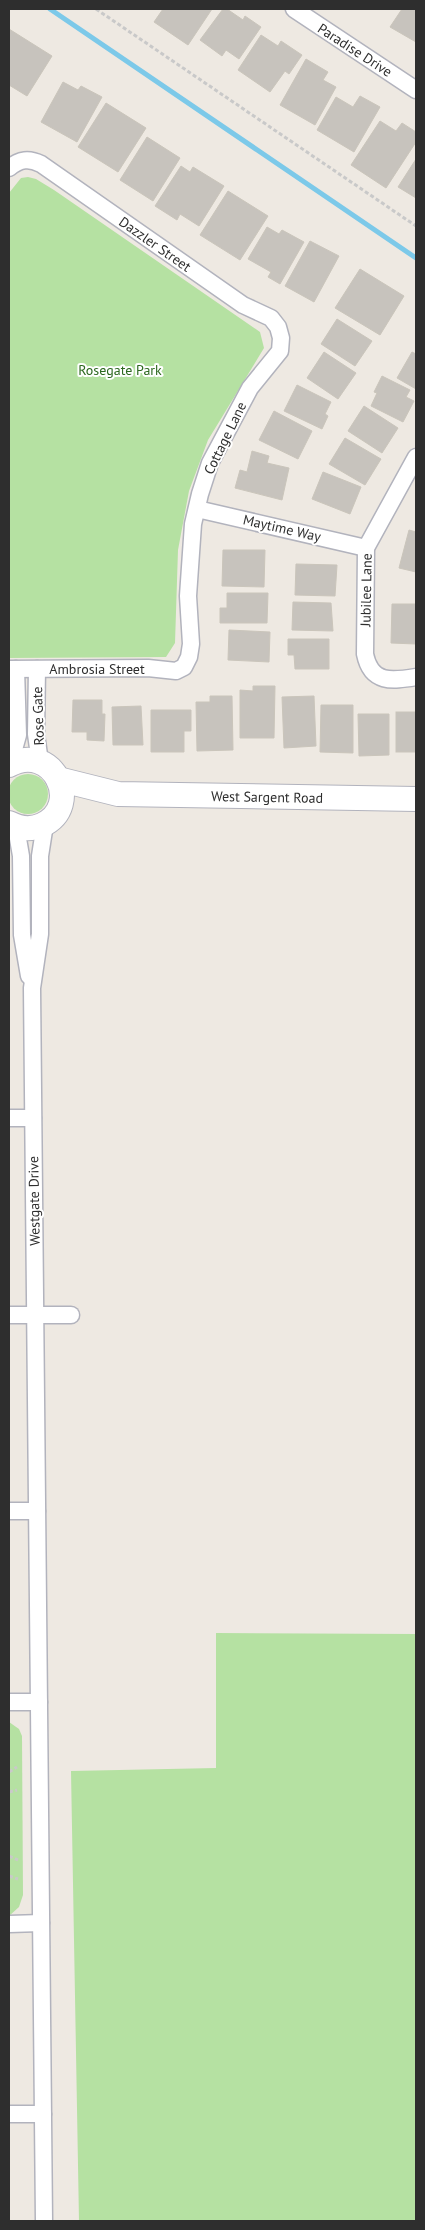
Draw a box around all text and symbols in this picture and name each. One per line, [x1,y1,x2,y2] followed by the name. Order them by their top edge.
[314,19,396,81] street label: Paradise Drive
[115,213,195,276] street label: Dazzler Street
[78,361,162,379] park label: Rosegate Park
[200,399,250,477] street label: Cottage Lane
[241,510,323,546] street label: Maytime Way
[356,553,376,628] street label: Jubilee Lane
[49,660,145,678] street label: Ambrosia Street
[28,686,48,746] street label: Rose Gate
[211,787,323,807] street label: West Sargent Road
[24,1156,44,1246] street label: Westgate Drive

